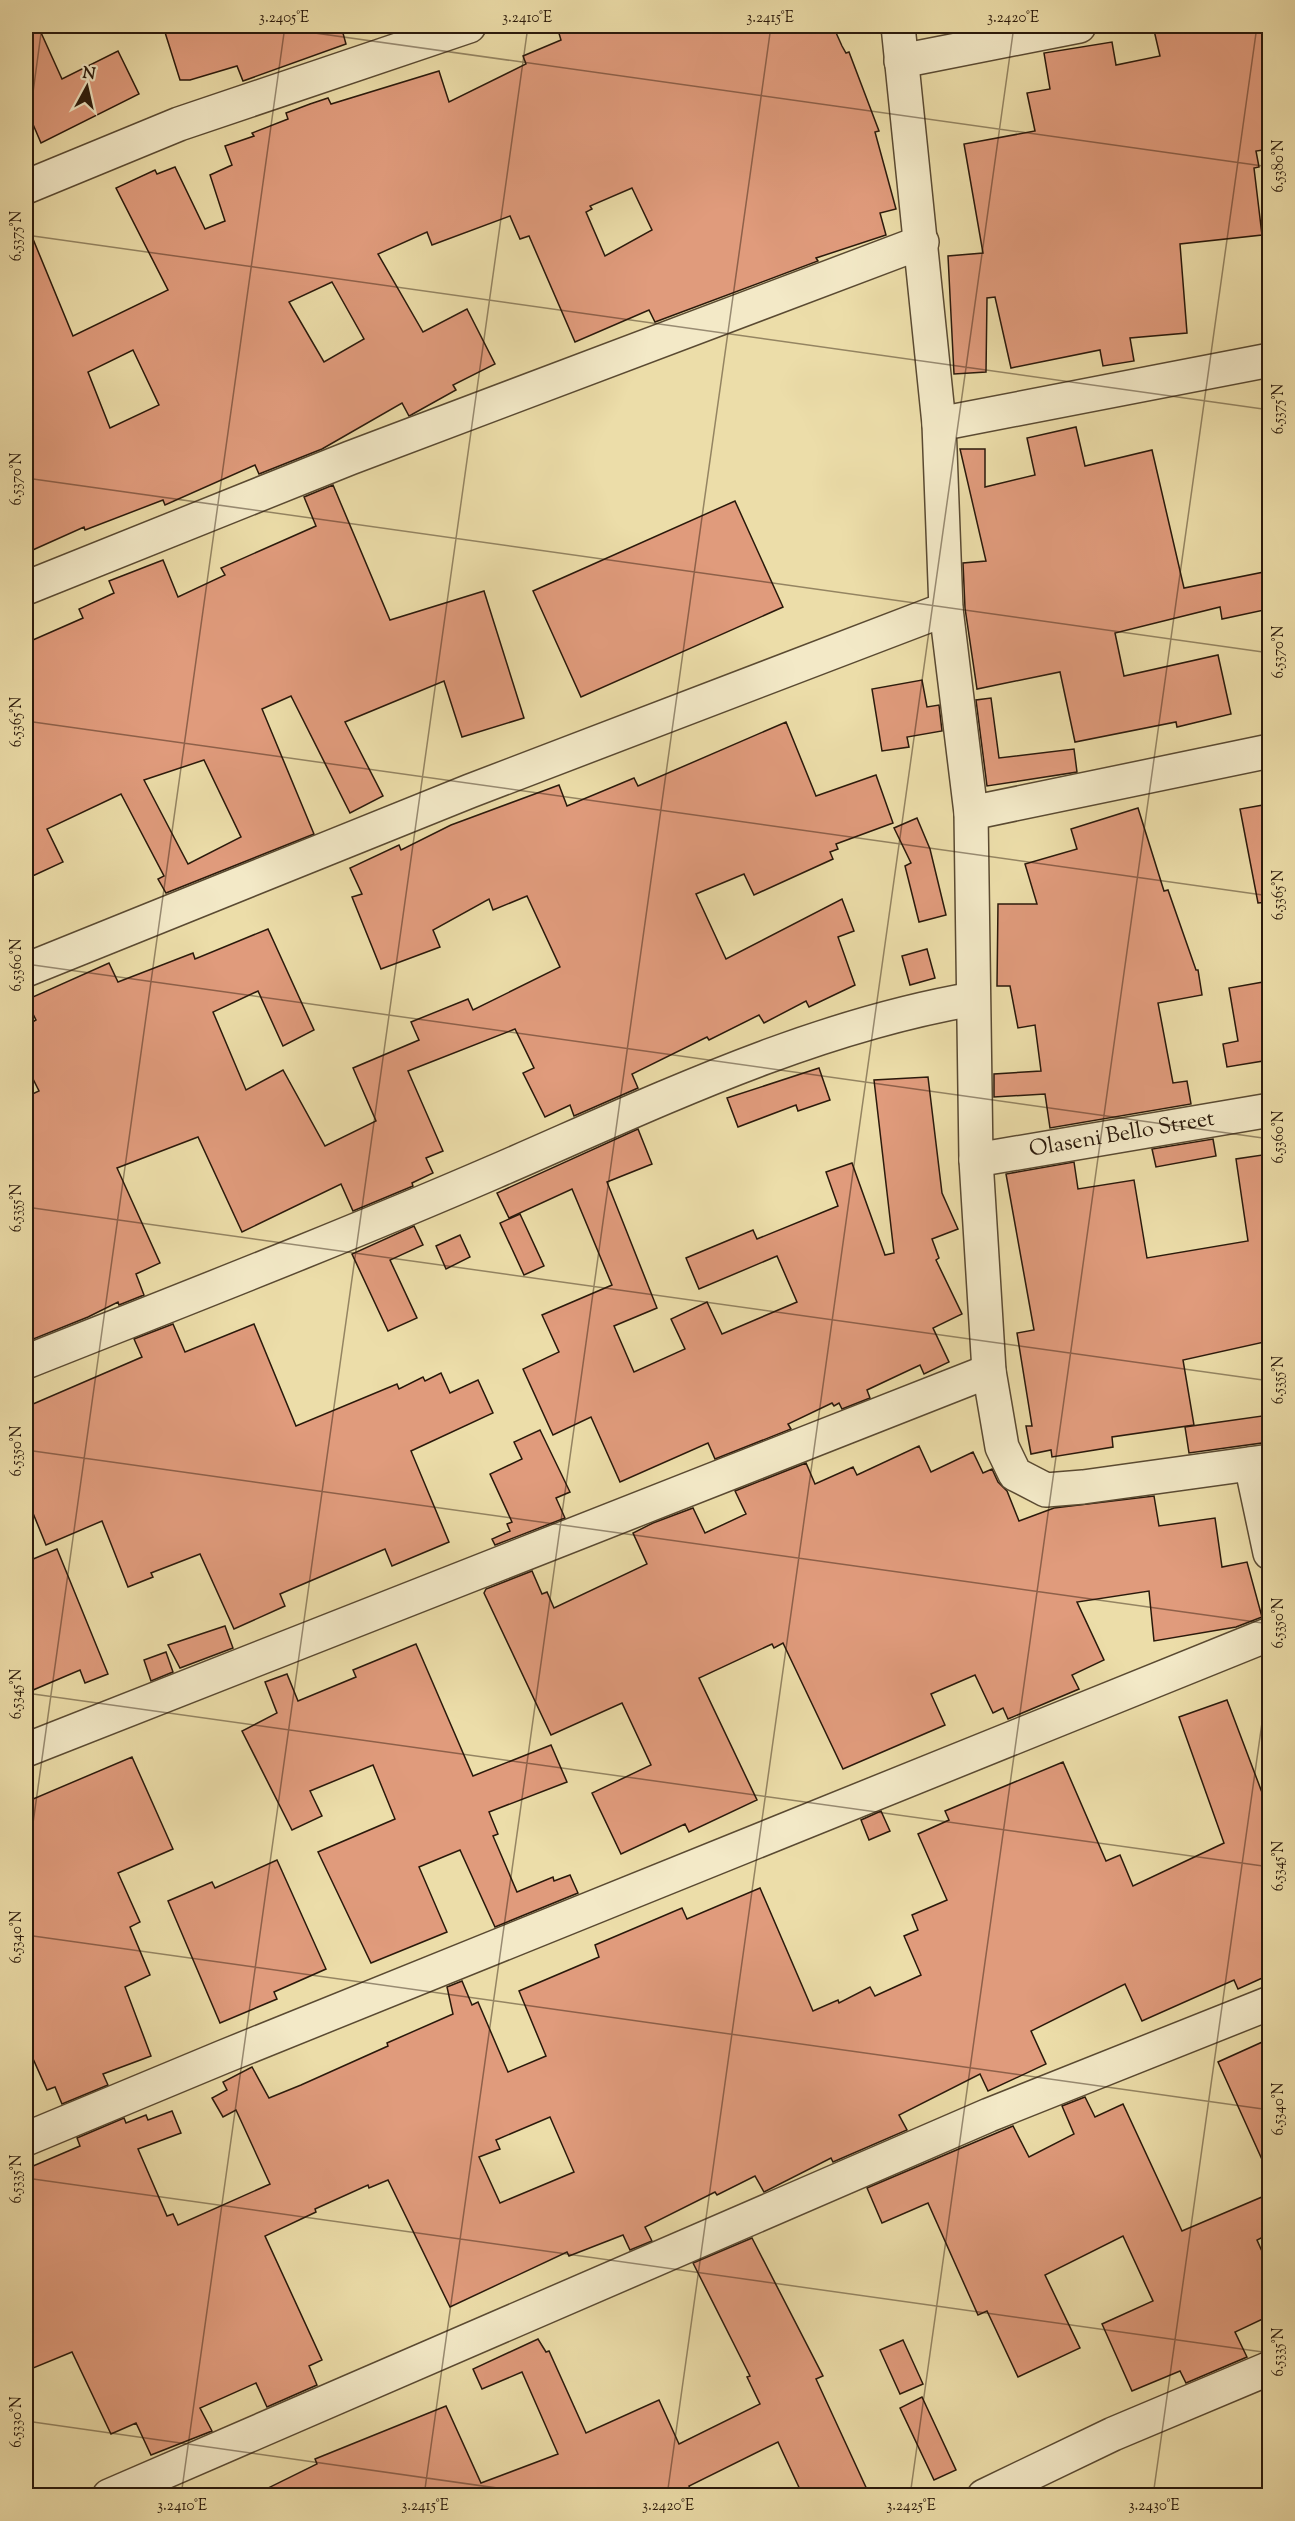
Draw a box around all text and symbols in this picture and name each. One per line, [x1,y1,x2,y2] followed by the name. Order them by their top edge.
[259,8,309,29] text: 3.2405°E
[502,8,552,29] text: 3.2410°E
[746,8,794,29] text: 3.2415°E
[987,8,1039,29] text: 3.2420°E
[57,57,117,117] north arrow
[81,62,97,87] text: N
[1269,139,1290,193] text: 6.5380°N
[7,211,28,261] text: 6.5375°N
[1269,384,1290,434] text: 6.5375°N
[7,453,28,505] text: 6.5370°N
[1269,626,1290,678] text: 6.5370°N
[7,697,28,747] text: 6.5365°N
[1269,870,1290,920] text: 6.5365°N
[7,938,28,991] text: 6.5360°N
[1027,1104,1218,1167] street label: Olaseni Bello Street
[1269,1110,1290,1163] text: 6.5360°N
[7,1184,28,1232] text: 6.5355°N
[1269,1356,1290,1404] text: 6.5355°N
[7,1426,28,1476] text: 6.5350°N
[1269,1598,1290,1648] text: 6.5350°N
[7,1669,28,1719] text: 6.5345°N
[1269,1841,1290,1891] text: 6.5345°N
[7,1910,28,1964] text: 6.5340°N
[1269,2082,1290,2136] text: 6.5340°N
[7,2154,28,2204] text: 6.5335°N
[1269,2327,1290,2377] text: 6.5335°N
[7,2396,28,2448] text: 6.5330°N
[157,2496,207,2517] text: 3.2410°E
[401,2496,449,2517] text: 3.2415°E
[642,2496,694,2517] text: 3.2420°E
[886,2496,936,2517] text: 3.2425°E
[1129,2496,1179,2517] text: 3.2430°E

